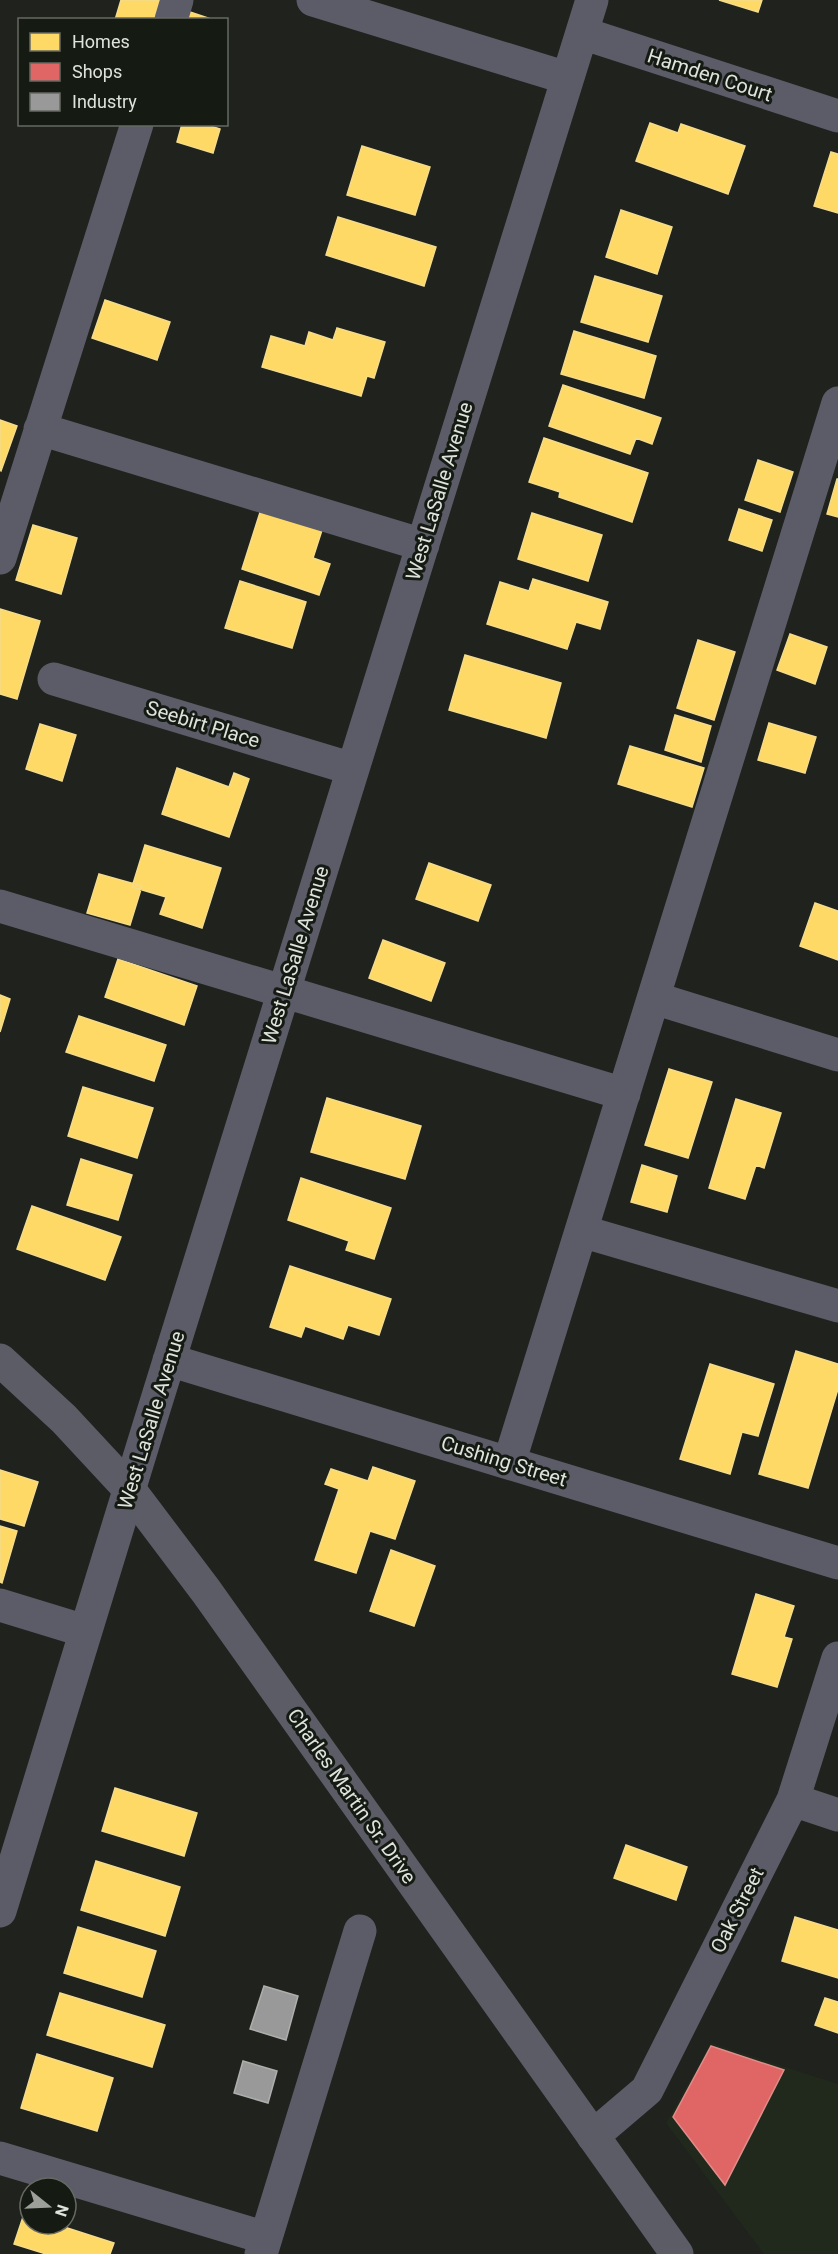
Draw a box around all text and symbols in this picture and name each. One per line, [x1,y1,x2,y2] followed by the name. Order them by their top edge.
[18,18,228,126] legend
[72,31,130,52] text: Homes
[645,44,775,106] street label: Hamden Court
[72,61,122,82] text: Shops
[72,91,137,112] text: Industry
[400,399,478,583] street label: West LaSalle Avenue
[143,695,263,753] street label: Seebirt Place
[256,863,334,1047] street label: West LaSalle Avenue
[112,1328,190,1512] street label: West LaSalle Avenue
[438,1430,570,1492] street label: Cushing Street
[282,1704,422,1888] street label: Charles Martin Sr. Drive
[705,1863,769,1957] street label: Oak Street
[18,2176,78,2236] north arrow
[51,2202,73,2219] text: N

